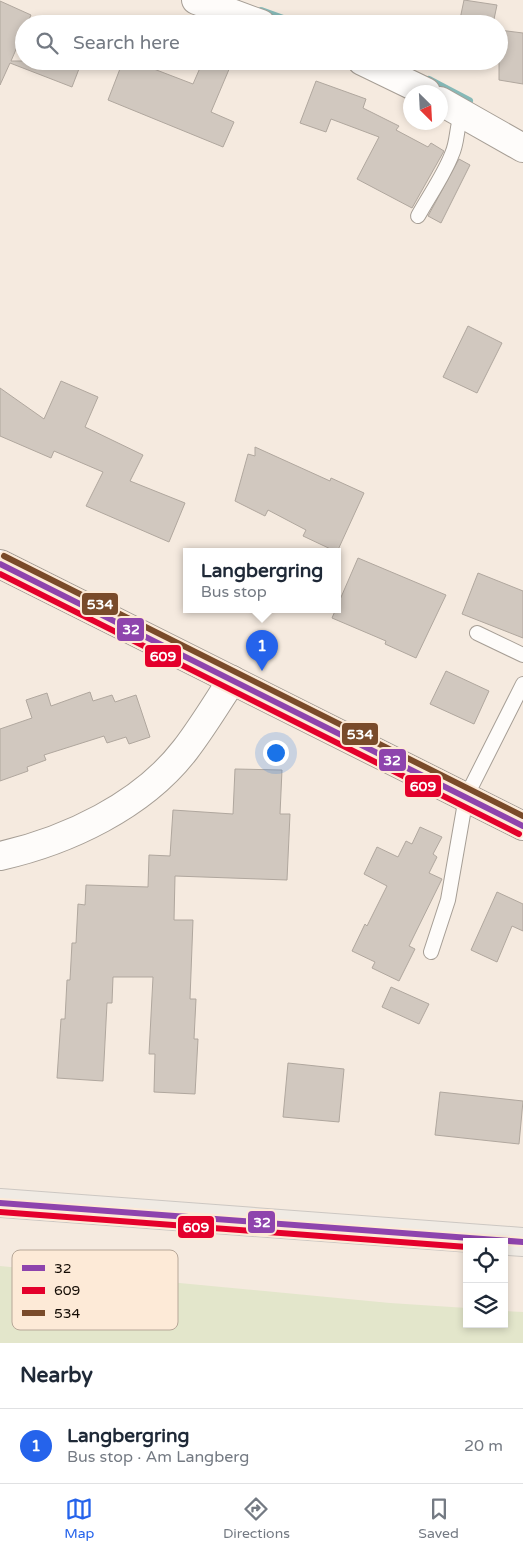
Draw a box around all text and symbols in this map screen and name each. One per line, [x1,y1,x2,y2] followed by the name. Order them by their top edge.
[15,15,508,70] search box
[33,29,61,57] icon: search
[73,32,180,54] text: Search here
[403,85,448,130] north arrow
[183,548,341,613] popup
[201,560,323,582] text: Langbergring
[201,582,267,602] text: Bus stop
[81,592,119,616] line badge: 534
[87,596,113,613] text: 534
[116,617,145,642] line badge: 32
[122,621,140,638] text: 32
[246,630,278,671] pin: 1
[144,644,182,668] line badge: 609
[150,648,176,665] text: 609
[341,722,379,746] line badge: 534
[347,726,373,743] text: 534
[263,740,289,766] your location
[378,748,407,772] line badge: 32
[383,752,401,769] text: 32
[404,774,442,798] line badge: 609
[410,778,436,795] text: 609
[247,1210,276,1234] line badge: 32
[253,1214,271,1231] text: 32
[177,1215,215,1239] line badge: 609
[183,1219,209,1236] text: 609
[463,1238,508,1328] map controls
[463,1238,508,1283] button: locate
[12,1250,178,1330] legend
[54,1260,72,1277] text: 32
[54,1282,80,1299] text: 609
[463,1283,508,1328] button: layers
[54,1305,81,1322] text: 534
[20,1363,93,1388] text: Nearby
[67,1425,189,1447] text: Langbergring
[31,1436,41,1456] text: 1
[464,1436,503,1456] text: 20 m
[67,1447,249,1467] text: Bus stop · Am Langberg
[64,1495,94,1542] tab: Map
[223,1495,290,1542] tab: Directions
[418,1495,459,1542] tab: Saved

